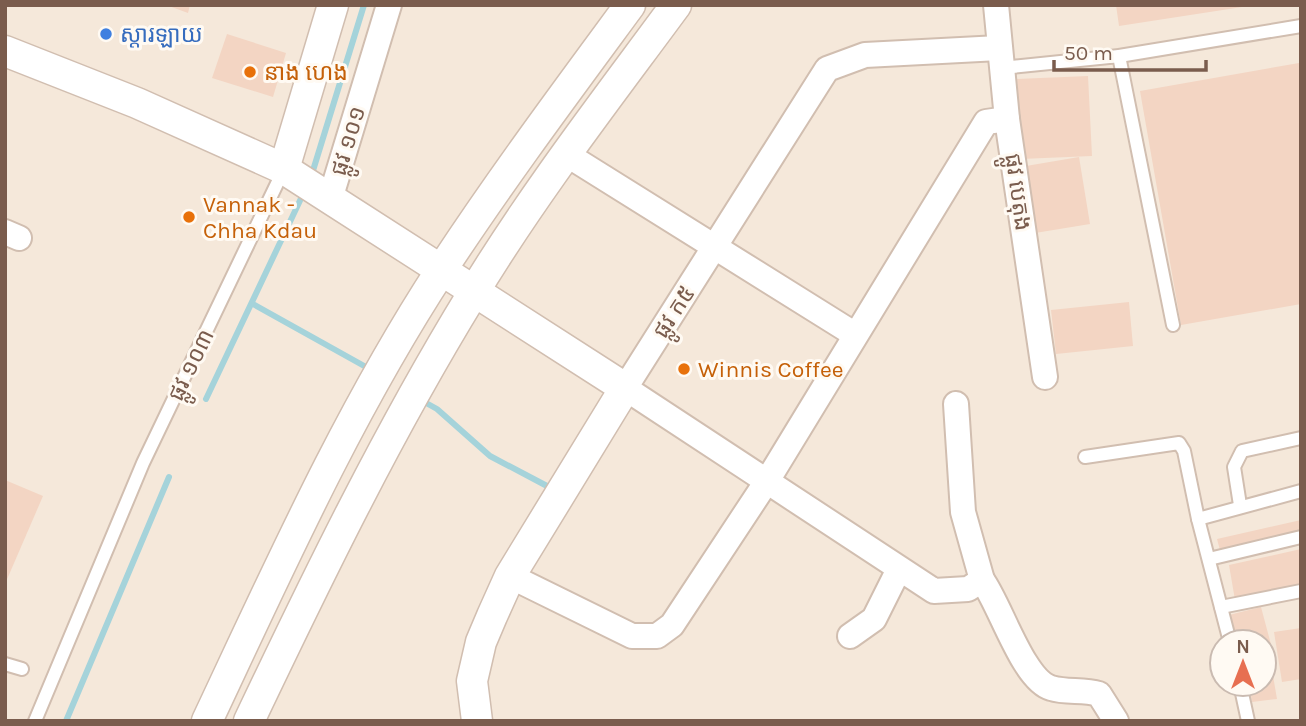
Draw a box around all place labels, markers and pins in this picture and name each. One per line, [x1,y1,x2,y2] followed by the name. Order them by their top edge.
[120,21,203,48] place label: ស្តារឡាយ
[98,26,114,42] marker: ស្តារឡាយ
[264,59,348,86] place label: នាង ហេង
[242,64,258,80] marker: នាង ហេង
[203,191,317,244] place label: Vannak - Chha Kdau
[181,209,197,225] marker: Vannak - Chha Kdau
[698,356,844,383] place label: Winnis Coffee
[676,361,692,377] marker: Winnis Coffee

